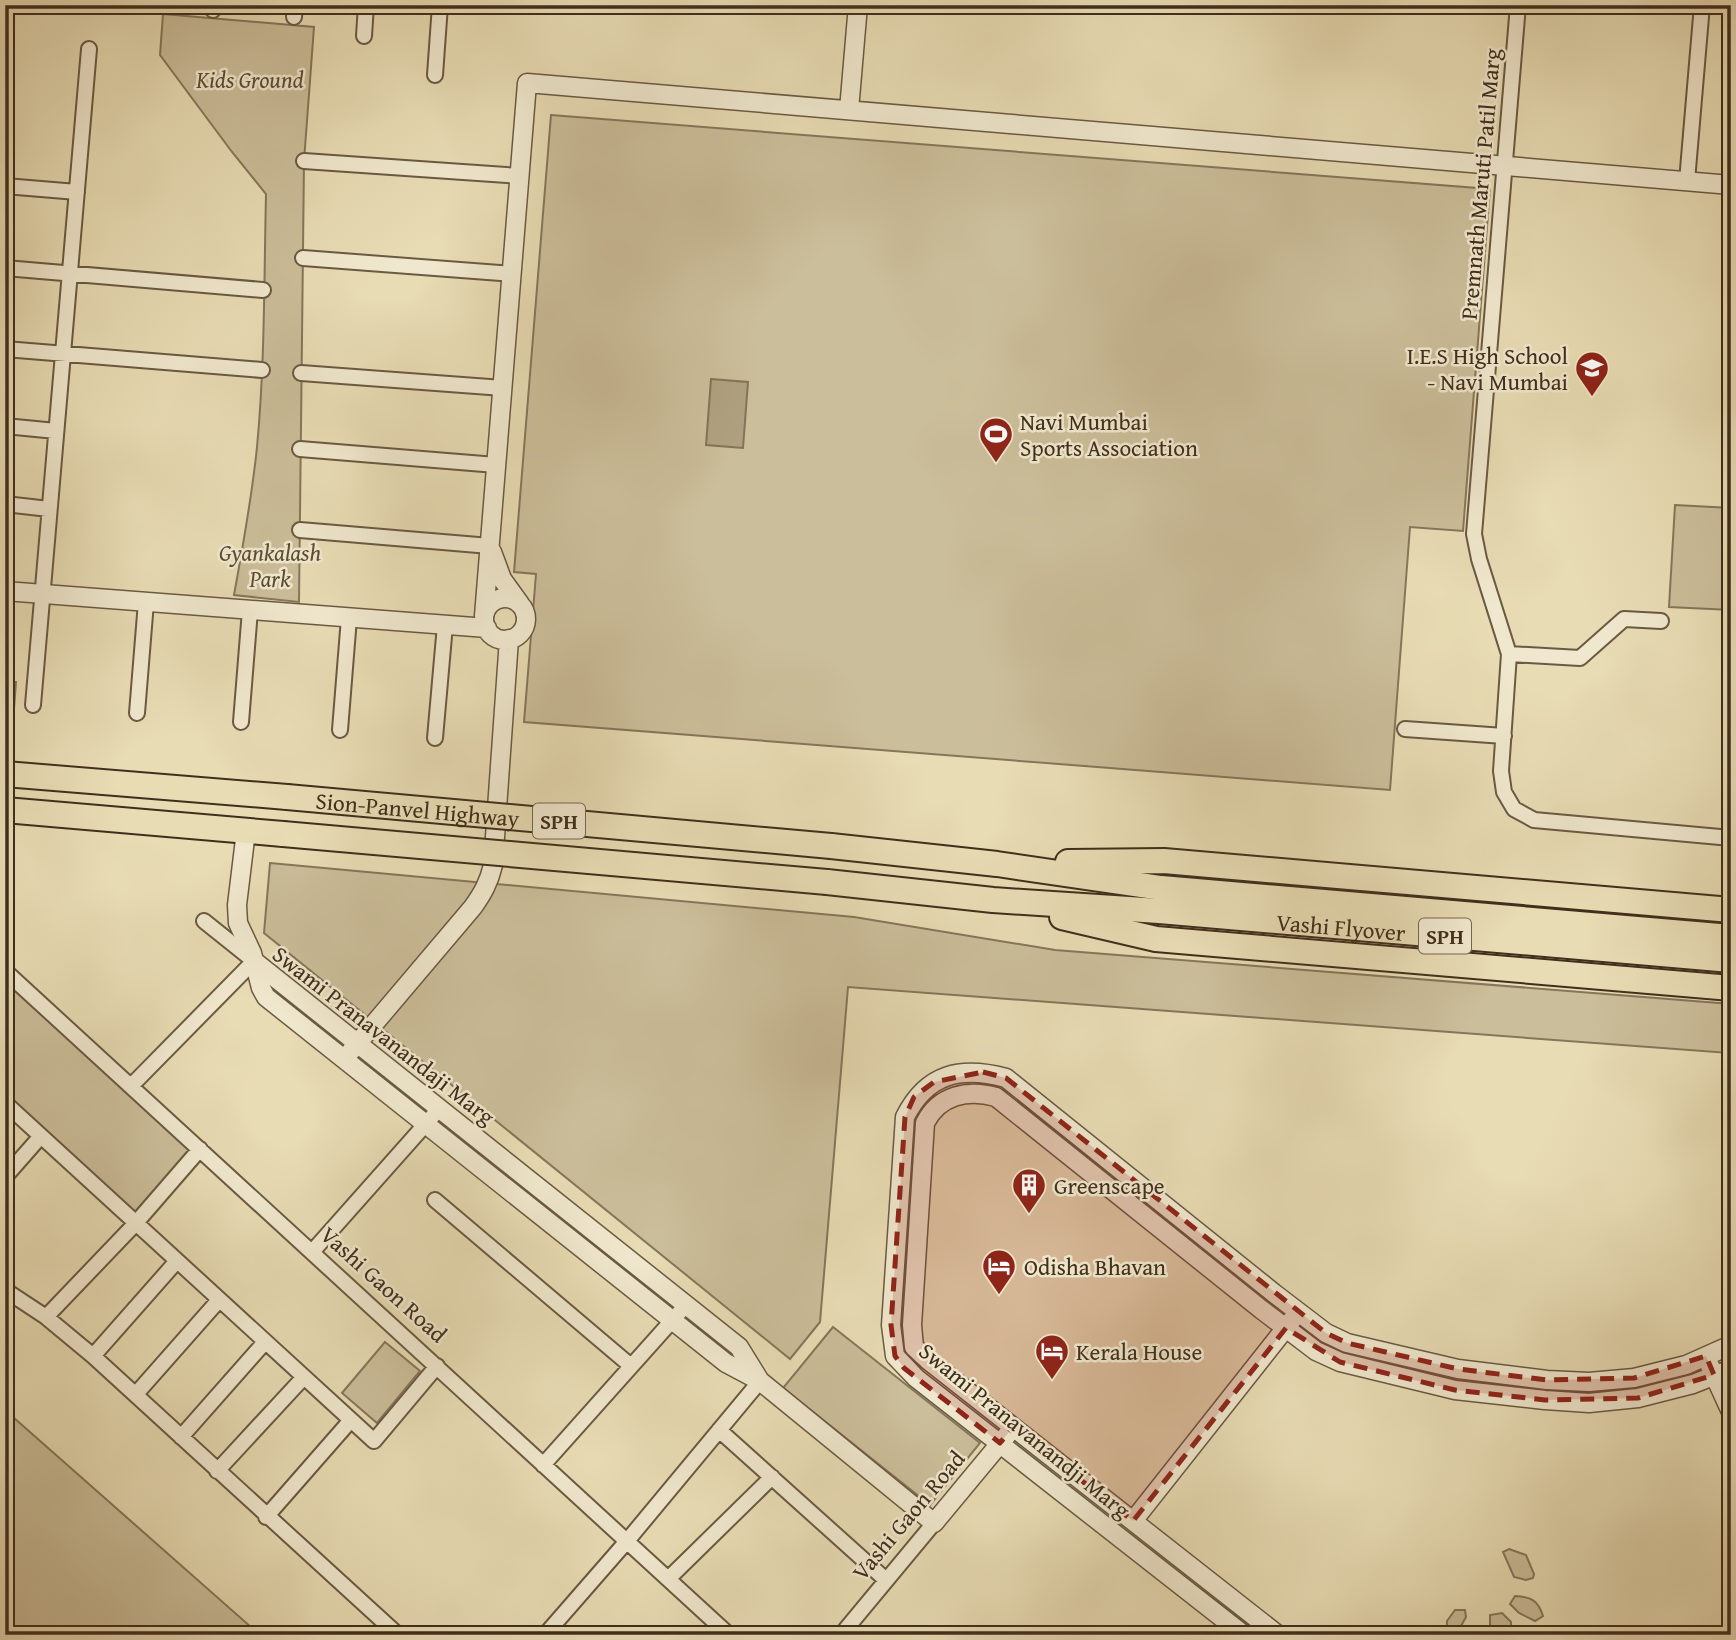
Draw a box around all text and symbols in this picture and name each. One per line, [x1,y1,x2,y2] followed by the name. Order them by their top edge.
[1452,46,1508,321] street label: Premnath Maruti Patil Marg
[195,63,304,96] park label: Kids Ground
[1407,339,1568,398] place label: I.E.S High School - Navi Mumbai
[1573,349,1611,398] school or university icon: I.E.S High School - Navi Mumbai
[1020,405,1198,464] place label: Navi Mumbai Sports Association
[977,415,1015,464] sports icon: Navi Mumbai Sports Association
[219,536,321,595] park label: Gyankalash Park
[314,783,521,834] street label: Sion-Panvel Highway
[533,804,585,838] road number: SPH
[1275,905,1407,949] street label: Vashi Flyover
[1419,918,1471,954] road number: SPH
[266,938,503,1133] street label: Swami Pranavanandaji Marg
[1010,1166,1048,1215] building icon: Greenscape
[1054,1169,1165,1202] place label: Greenscape
[313,1218,455,1350] street label: Vashi Gaon Road
[980,1247,1018,1296] hotel icon: Odisha Bhavan
[1024,1250,1166,1283] place label: Odisha Bhavan
[1033,1332,1071,1381] hotel icon: Kerala House
[912,1334,1138,1526] street label: Swami Pranavanandji Marg
[1076,1335,1202,1368] place label: Kerala House
[844,1442,973,1587] street label: Vashi Gaon Road

